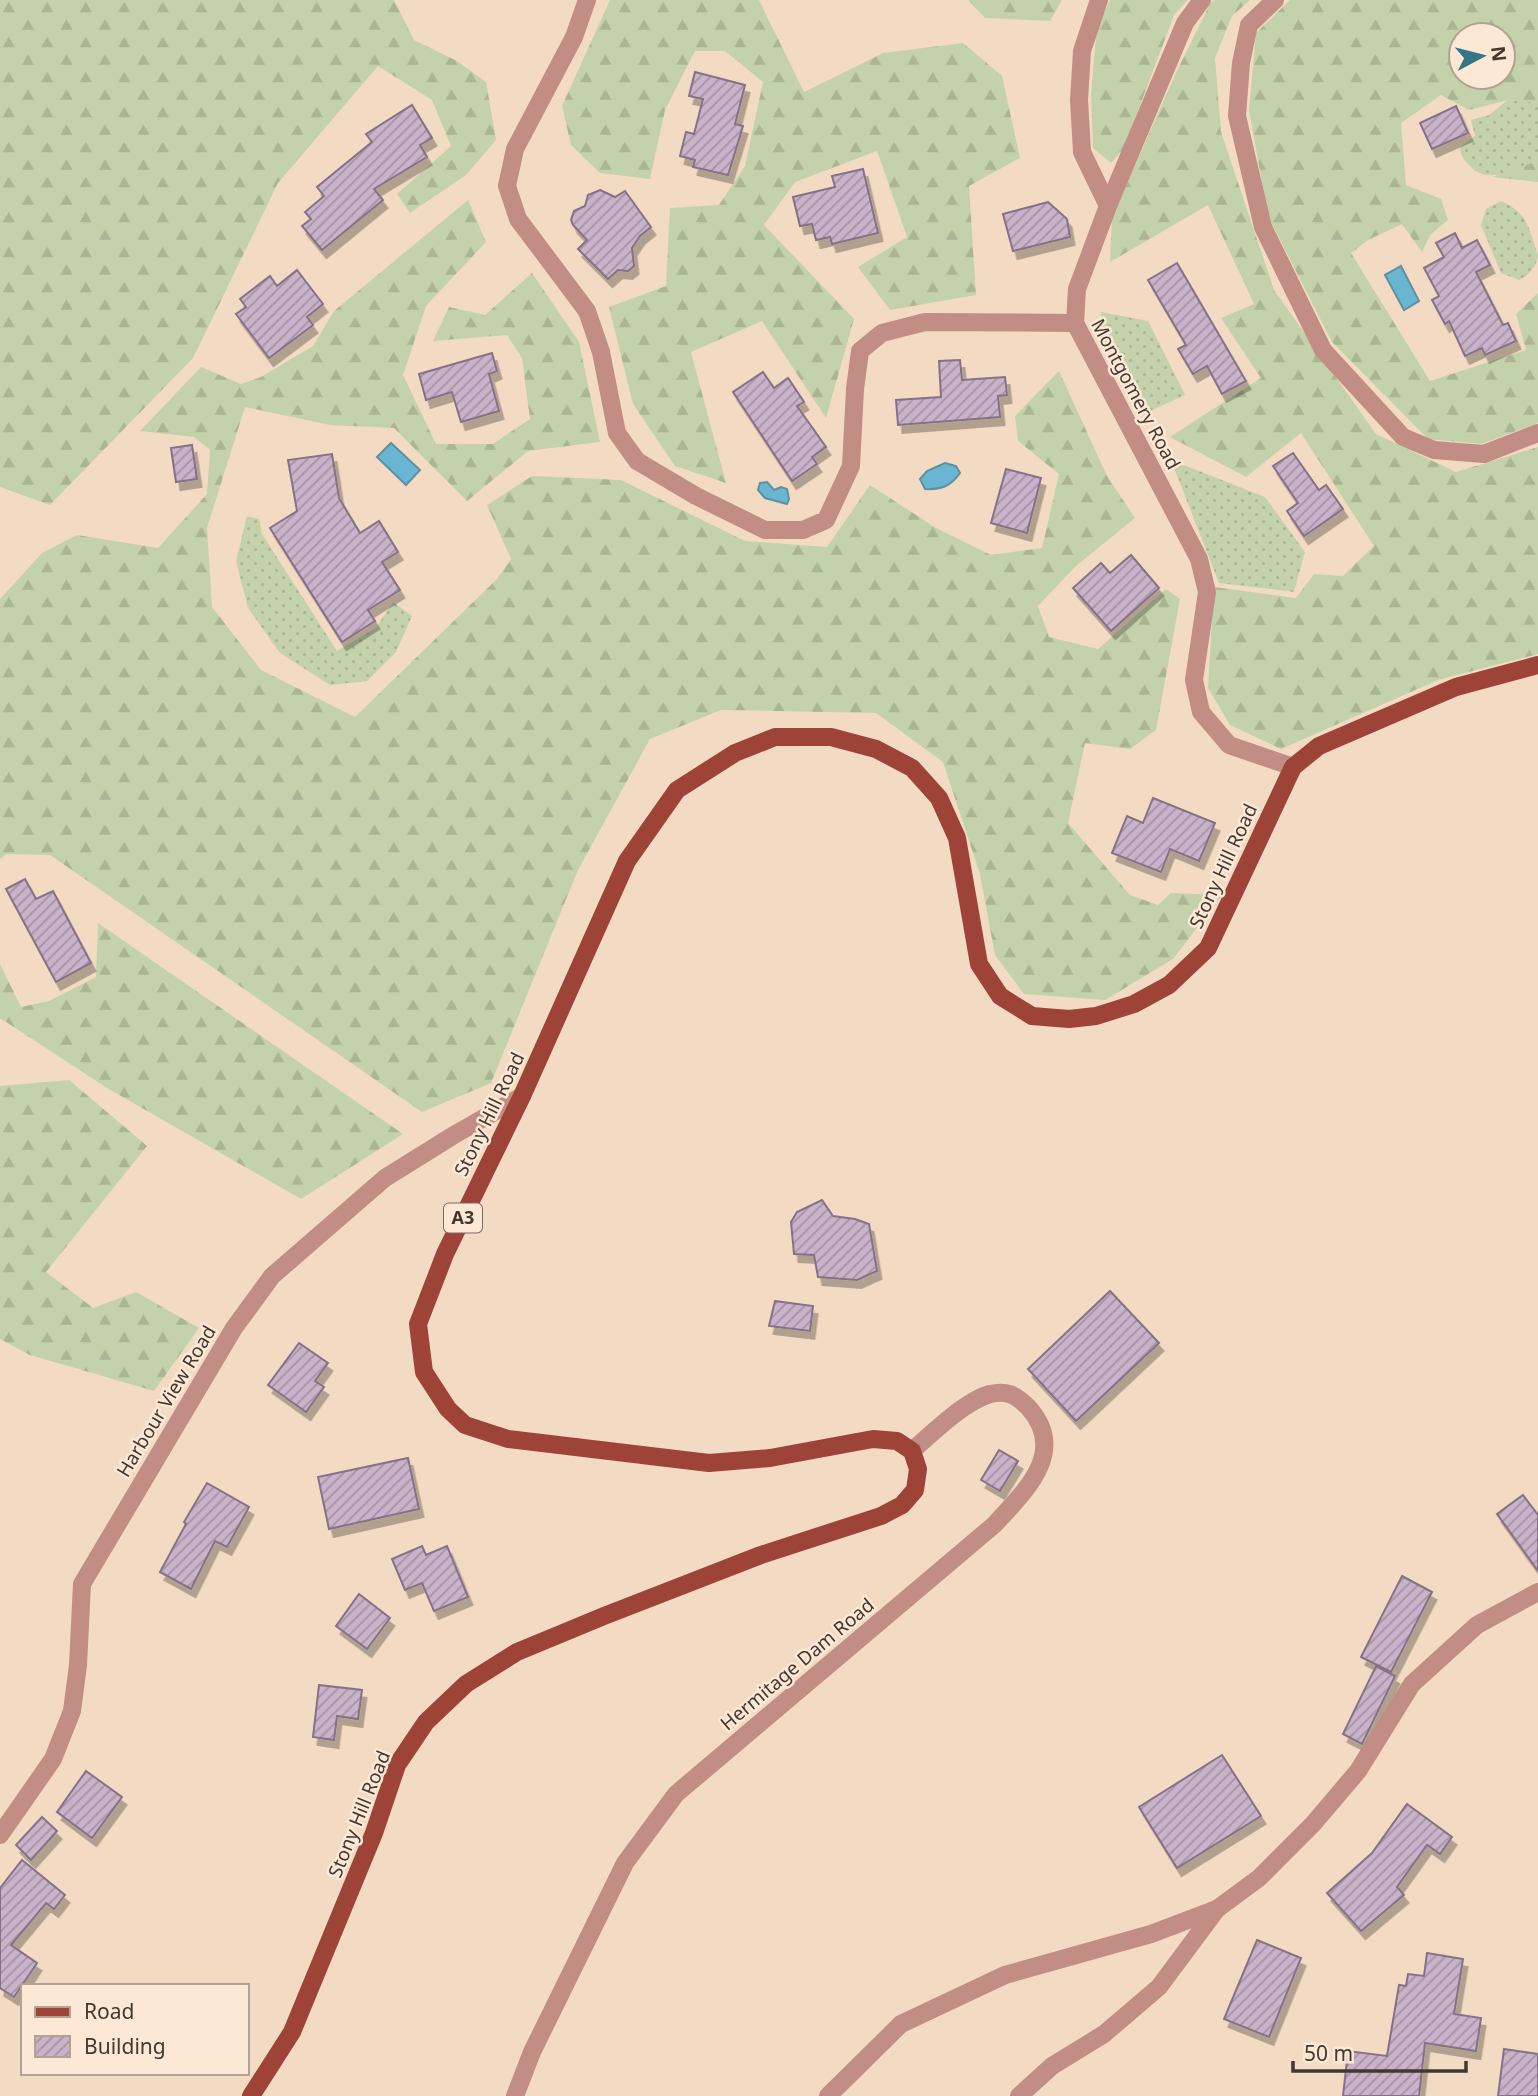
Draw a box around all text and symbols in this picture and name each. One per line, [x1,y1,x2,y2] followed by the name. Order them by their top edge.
[1447,21,1517,91] north arrow
[1485,45,1513,63] text: N
[1085,314,1187,474] street label: Montgomery Road
[1183,800,1263,932] street label: Stony Hill Road
[448,1048,530,1180] street label: Stony Hill Road
[444,1204,482,1232] road number: A3
[110,1320,222,1482] street label: Harbour View Road
[715,1592,879,1736] street label: Hermitage Dam Road
[322,1747,396,1881] street label: Stony Hill Road
[21,1984,248,2075] legend
[84,1997,134,2025] text: Road
[1293,2030,1466,2074] scale bar
[84,2032,166,2060] text: Building
[1304,2039,1353,2067] text: 50 m

